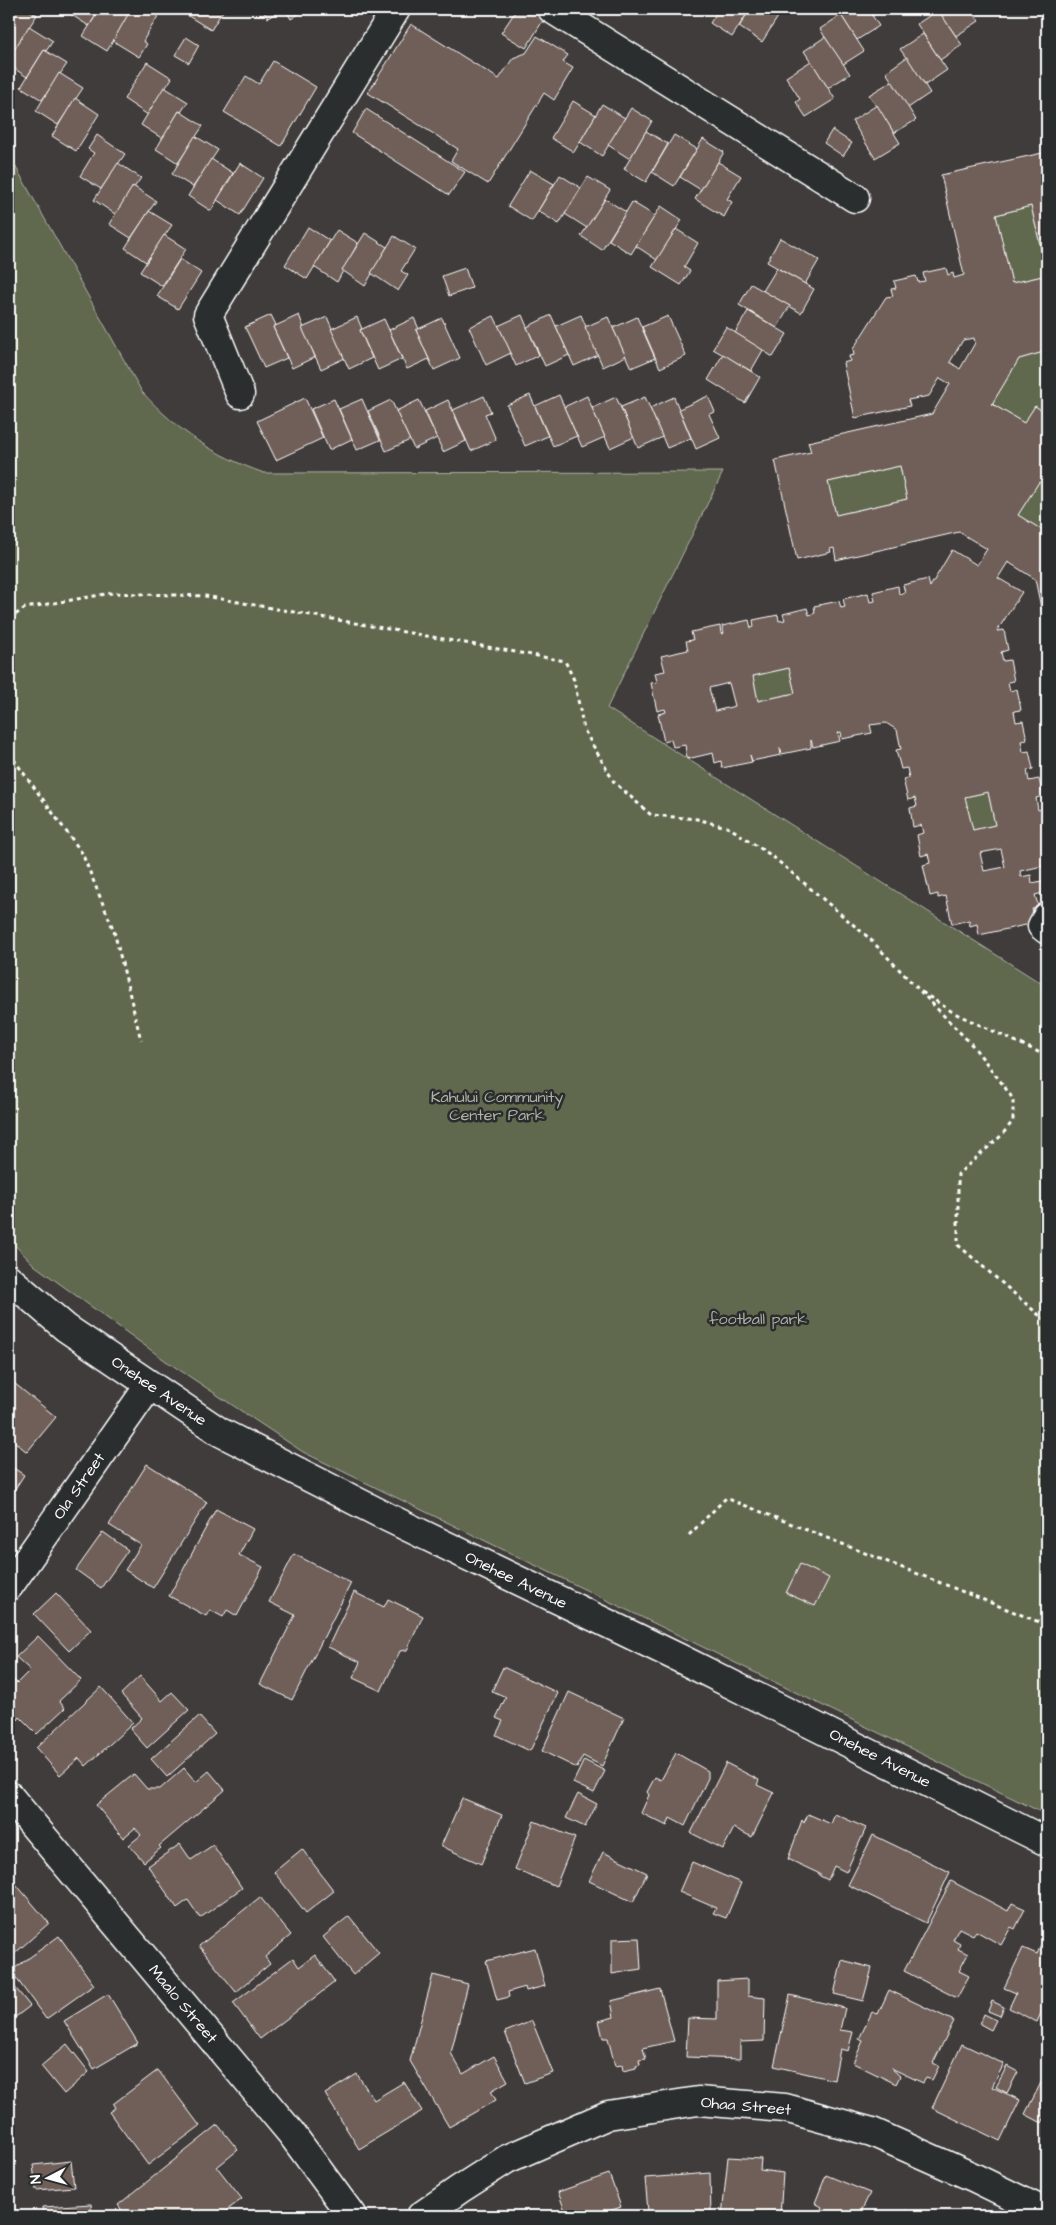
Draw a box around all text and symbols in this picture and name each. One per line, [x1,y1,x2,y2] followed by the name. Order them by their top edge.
[431,1086,563,1126] park label: Kahului Community Center Park
[709,1308,807,1330] park label: football park
[107,1351,211,1431] street label: Onehee Avenue
[48,1448,110,1524] street label: Ola Street
[461,1546,571,1614] street label: Onehee Avenue
[826,1723,935,1793] street label: Onehee Avenue
[143,1960,223,2049] street label: Maalo Street
[700,2091,793,2121] street label: Ohaa Street
[22,2152,72,2202] north arrow
[26,2174,46,2185] text: N

